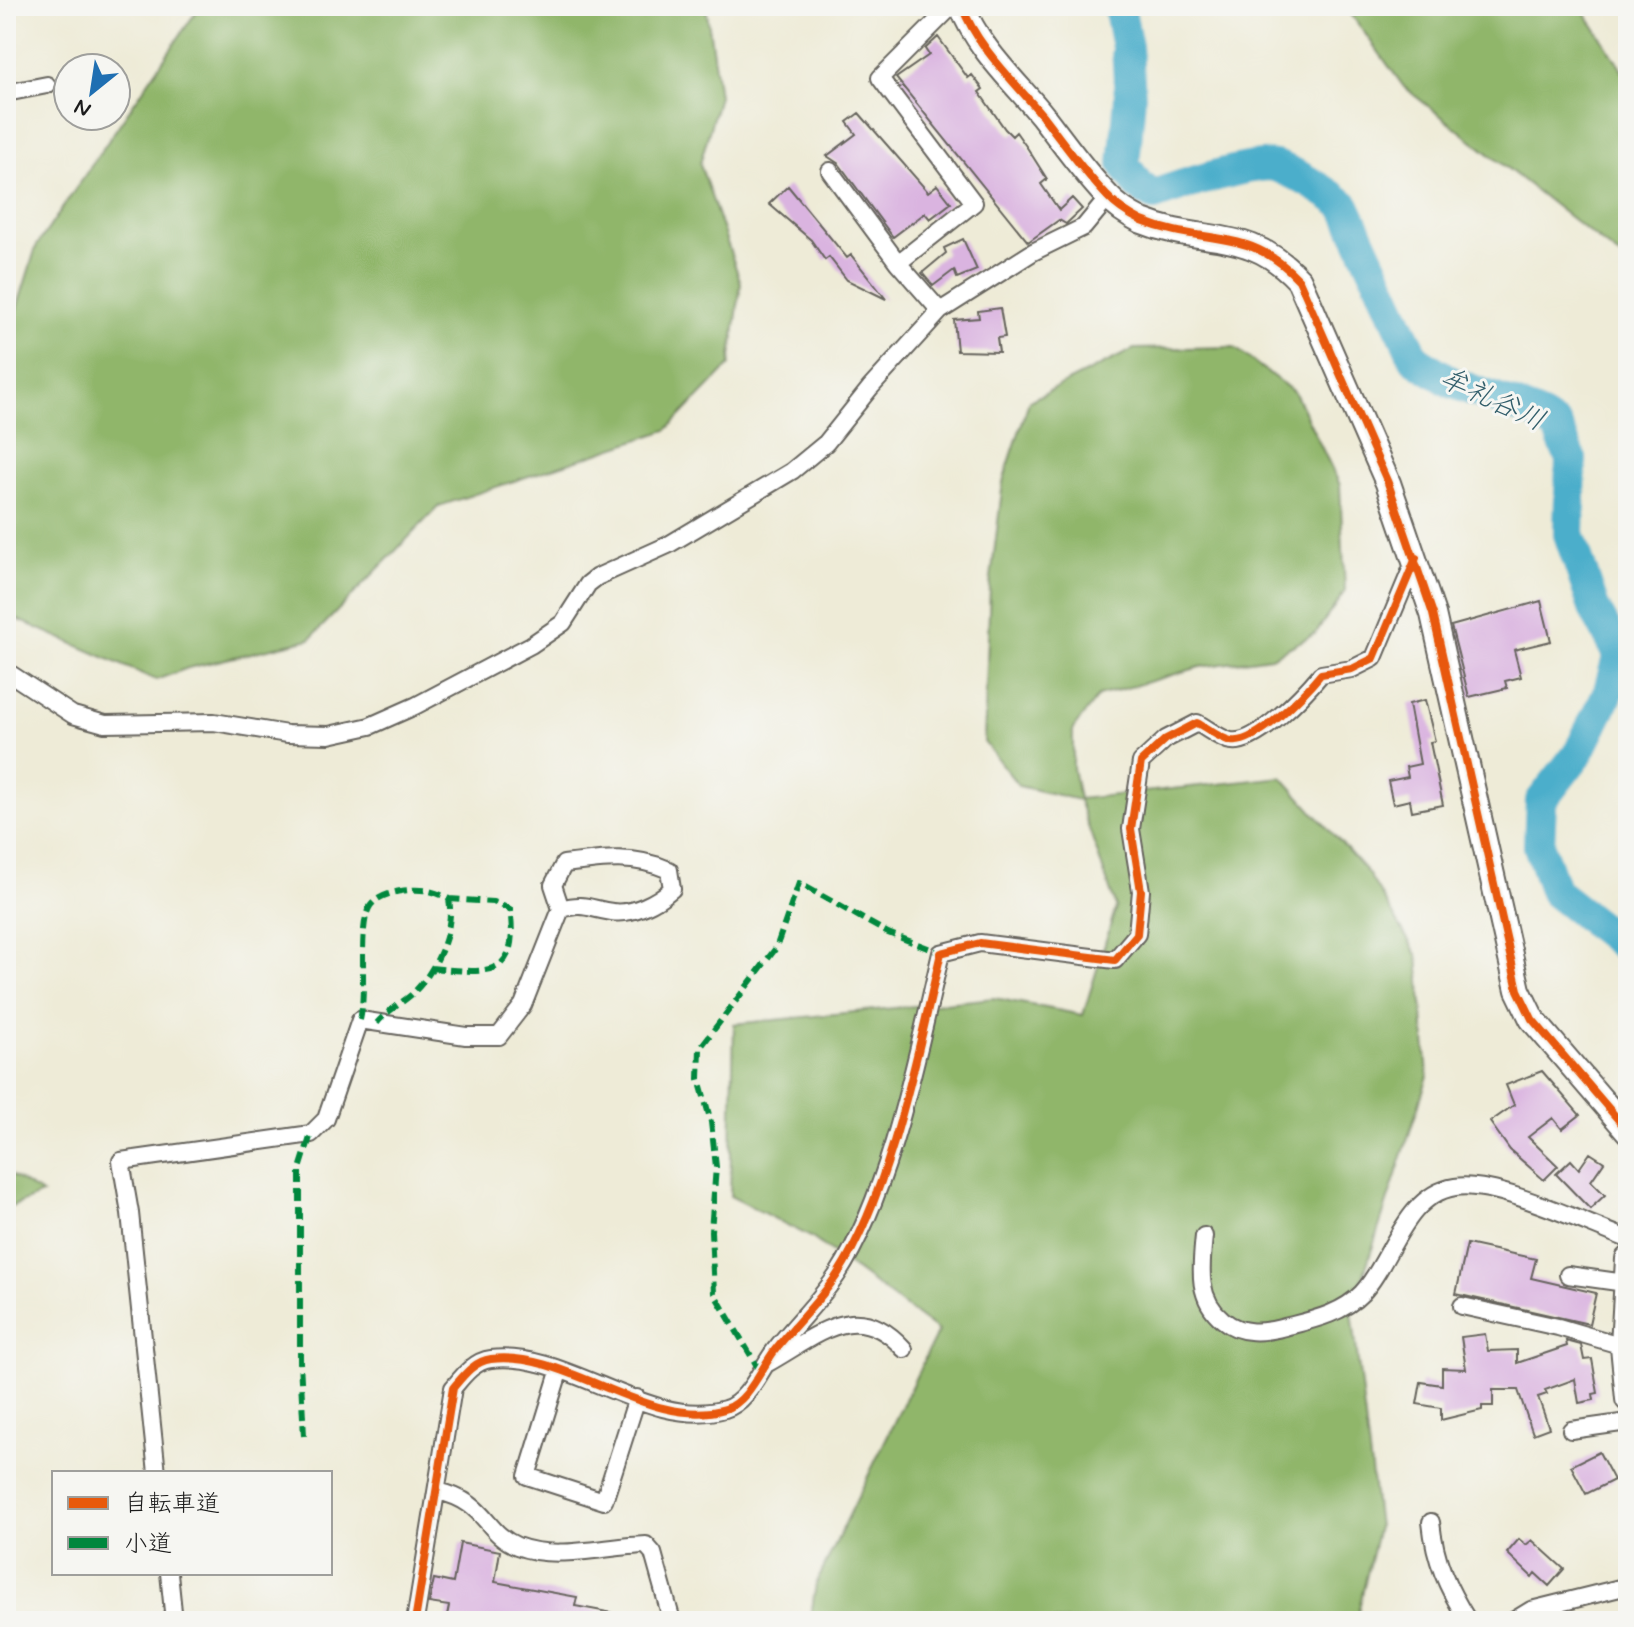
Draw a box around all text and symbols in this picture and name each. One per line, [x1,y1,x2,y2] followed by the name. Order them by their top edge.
[52,52,132,132] north arrow
[70,92,96,123] text: N
[1433,360,1551,441] water label: 牟礼谷川
[52,1471,332,1575] legend
[124,1489,220,1520] text: 自転車道
[124,1529,172,1560] text: 小道

